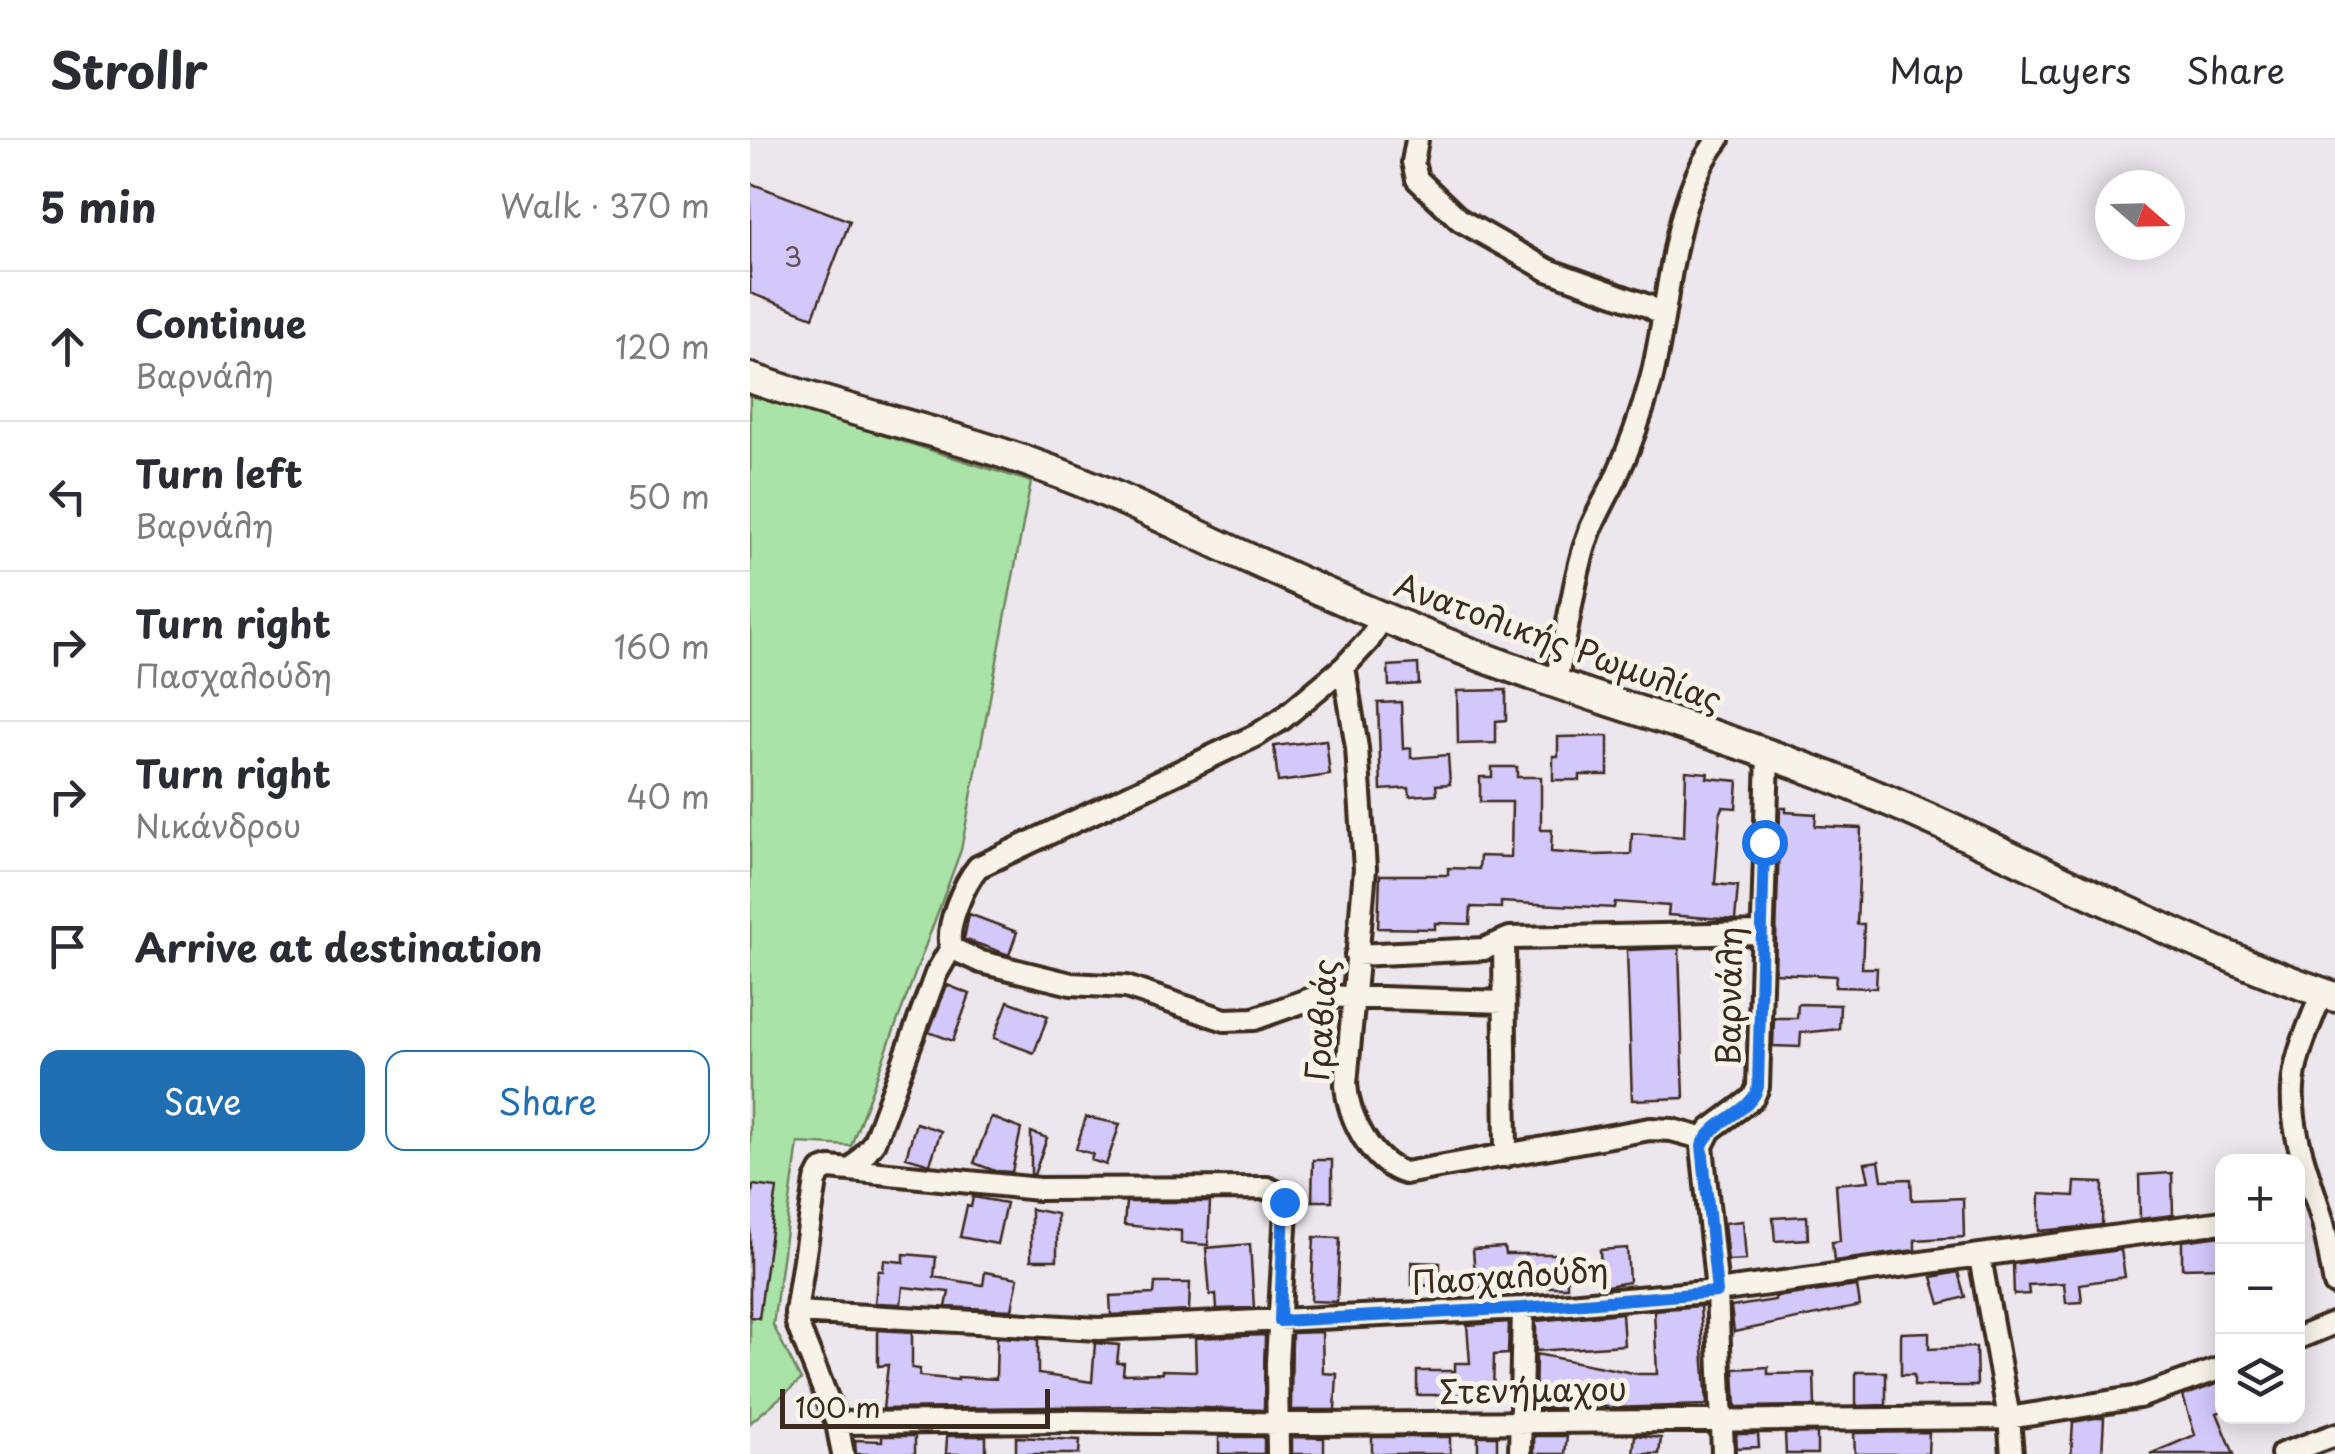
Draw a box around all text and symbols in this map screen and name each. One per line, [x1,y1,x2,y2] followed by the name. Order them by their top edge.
[50,33,208,105] text: Strollr
[1889,43,1964,96] text: Map
[2019,43,2131,96] text: Layers
[2186,43,2285,96] text: Share
[2095,170,2185,260] north arrow
[40,174,157,237] text: 5 min
[500,181,710,229] text: Walk · 370 m
[784,234,802,277] house number: 3
[135,294,306,351] text: Continue
[40,319,95,374] icon: ahead
[615,322,710,370] text: 120 m
[135,351,274,399] text: Βαρνάλη
[135,444,303,501] text: Turn left
[40,469,95,524] icon: left
[627,472,710,520] text: 50 m
[135,501,274,549] text: Βαρνάλη
[1388,559,1729,723] street label: Ανατολικής Ρωμυλίας
[135,594,331,651] text: Turn right
[40,619,95,674] icon: right
[614,622,710,670] text: 160 m
[135,651,332,699] text: Πασχαλούδη
[135,744,331,801] text: Turn right
[40,769,95,824] icon: right
[626,772,710,820] text: 40 m
[135,801,301,849] text: Νικάνδρου
[1742,820,1788,866] route start
[135,918,543,975] text: Arrive at destination
[40,919,95,974] icon: arrive
[1703,926,1753,1066] street label: Βαρνάλη
[1292,957,1348,1082] street label: Γραβιάς
[40,1050,365,1151] button: Save
[385,1050,710,1151] button: Share
[2215,1154,2305,1424] map controls
[2215,1154,2305,1244] button: +
[1262,1180,1308,1226] route end
[1410,1244,1610,1306] street label: Πασχαλούδη
[2215,1244,2305,1334] button: −
[2215,1334,2305,1424] button: layers
[1439,1363,1627,1415] street label: Στενήμαχου
[780,1384,1050,1428] scale bar
[795,1385,881,1428] text: 100 m

